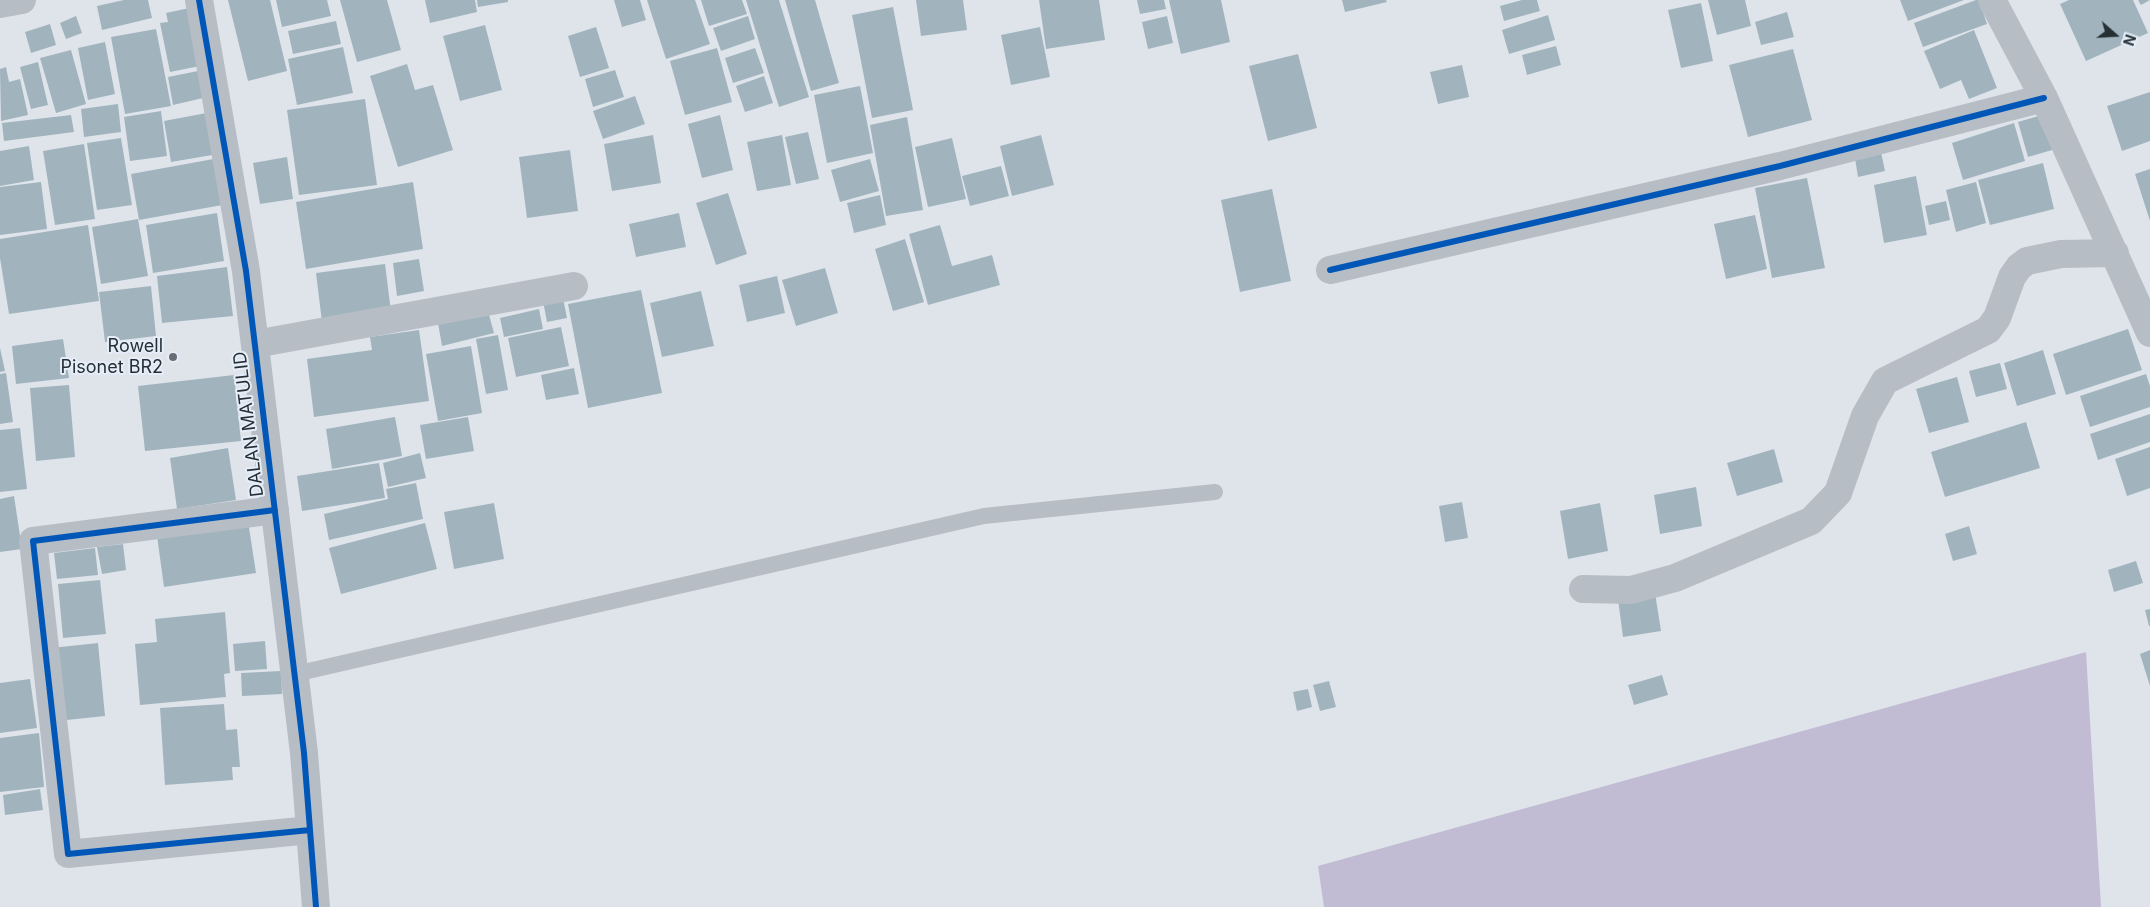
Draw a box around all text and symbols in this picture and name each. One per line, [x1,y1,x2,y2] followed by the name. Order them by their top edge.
[2090,10,2140,60] north arrow
[2120,32,2139,48] text: N
[60,336,163,378] place label: Rowell Pisonet BR2
[229,350,269,498] street label: DALAN MATULID
[167,351,179,363] marker: Rowell Pisonet BR2

